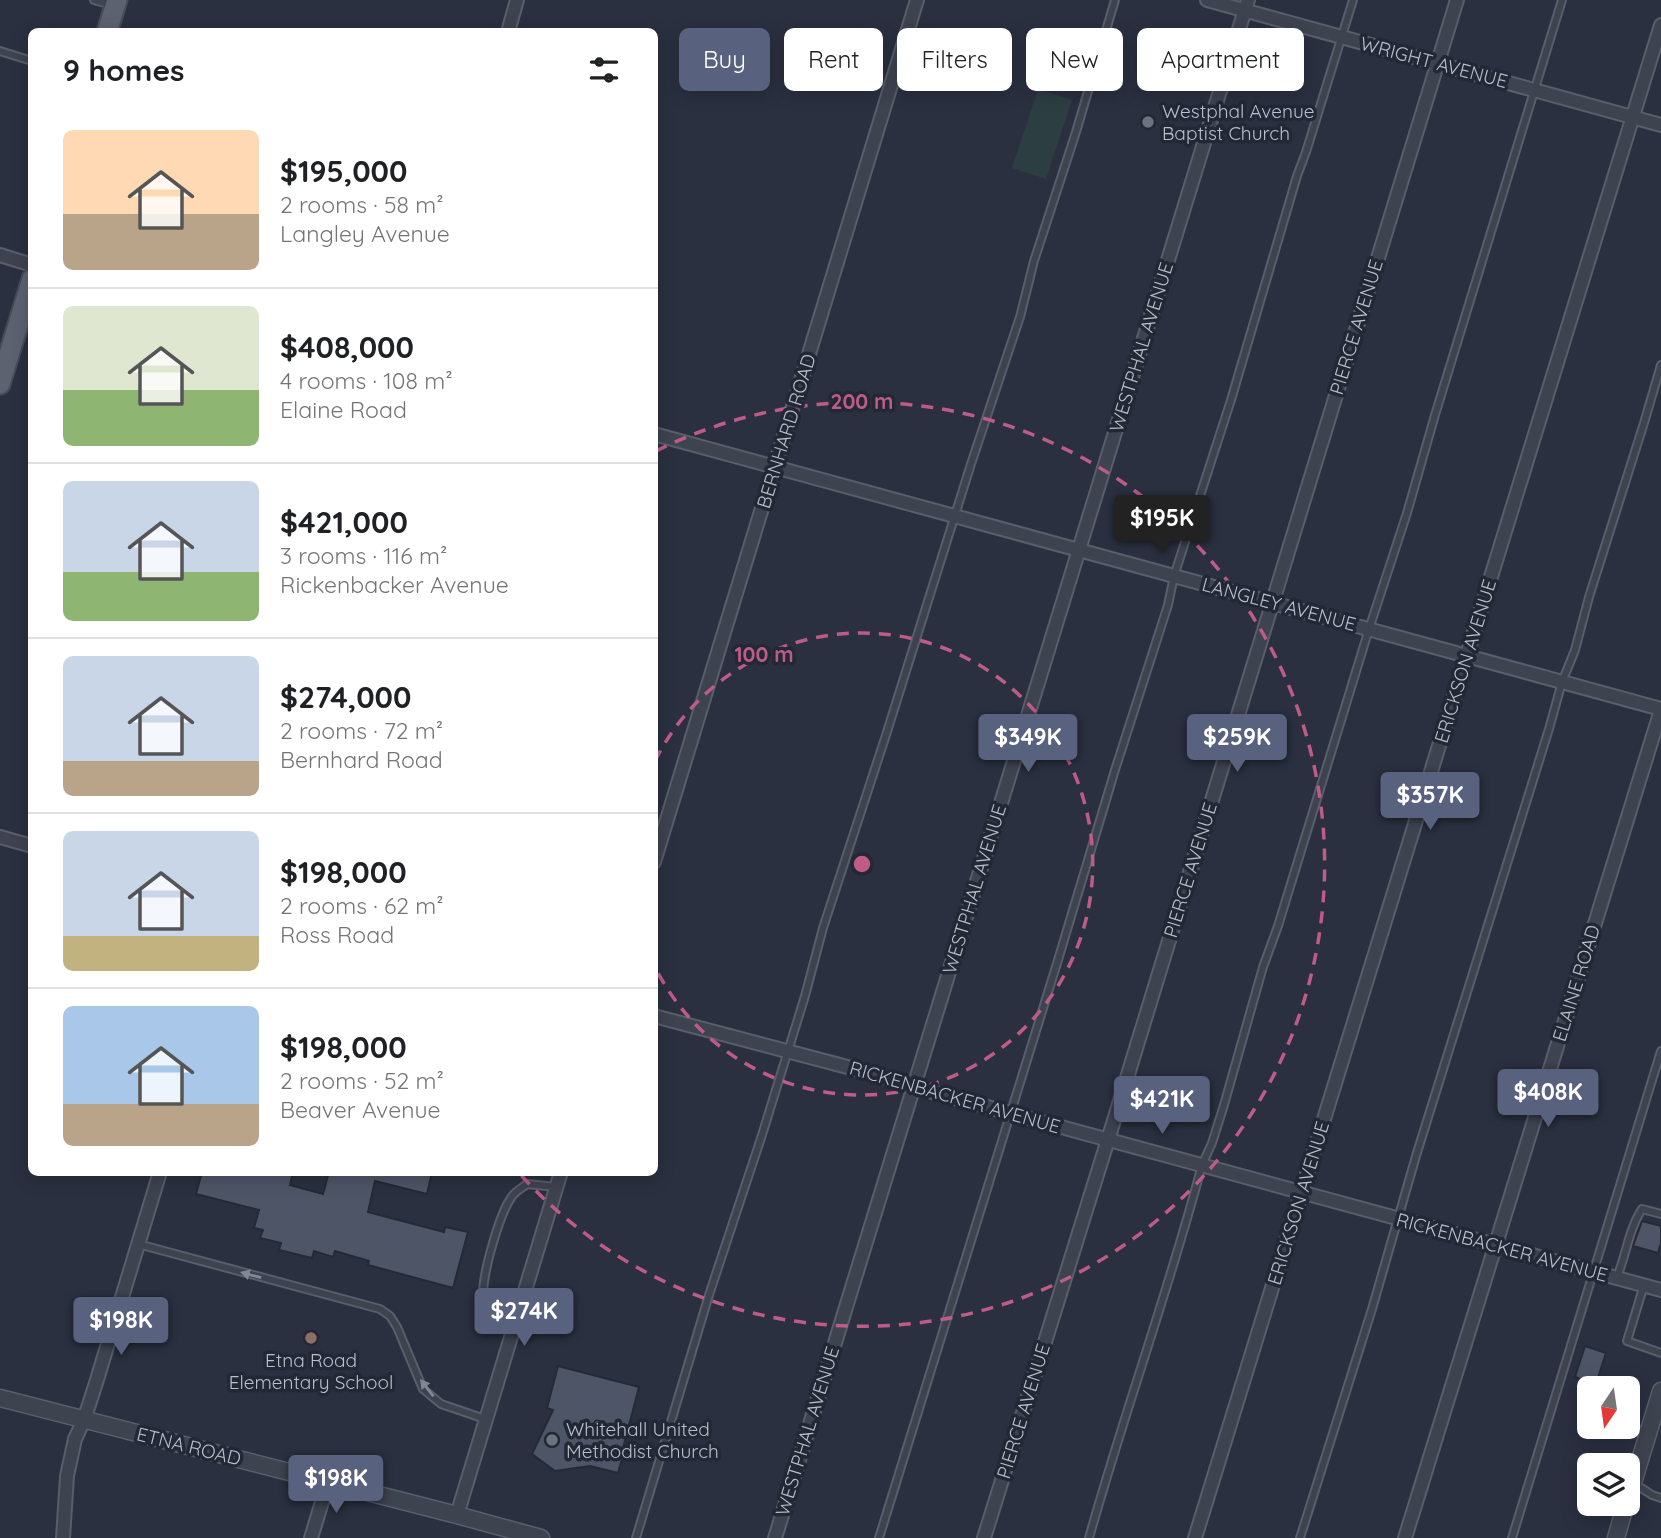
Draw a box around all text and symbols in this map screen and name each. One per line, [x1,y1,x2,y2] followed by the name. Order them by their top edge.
[679,28,770,91] chip: Buy
[784,28,883,91] chip: Rent
[897,28,1012,91] chip: Filters
[1026,28,1123,91] chip: New
[1137,28,1304,91] chip: Apartment
[1358,31,1510,93] street label: WRIGHT AVENUE
[63,51,185,89] text: 9 homes
[585,51,623,89] icon: filters
[1162,99,1315,145] place label: Westphal Avenue Baptist Church
[1140,114,1156,130] marker: Westphal Avenue Baptist Church
[280,152,407,190] text: $195,000
[119,158,203,242] icon: home
[280,190,443,219] text: 2 rooms · 58 m²
[280,219,450,248] text: Langley Avenue
[1324,257,1388,397] street label: PIERCE AVENUE
[1104,259,1178,435] street label: WESTPHAL AVENUE
[280,328,414,366] text: $408,000
[119,334,203,418] icon: home
[751,351,821,511] street label: BERNHARD ROAD
[280,366,453,395] text: 4 rooms · 108 m²
[831,388,893,414] text: 200 m
[280,395,407,424] text: Elaine Road
[1113,496,1211,555] pin: $195K
[280,503,408,541] text: $421,000
[1130,503,1194,532] text: $195K
[119,509,203,593] icon: home
[280,541,447,570] text: 3 rooms · 116 m²
[280,570,509,599] text: Rickenbacker Avenue
[1199,572,1359,636] street label: LANGLEY AVENUE
[1429,576,1501,746] street label: ERICKSON AVENUE
[734,641,794,667] text: 100 m
[280,678,411,716] text: $274,000
[119,684,203,768] icon: home
[979,714,1077,774] pin: $349K
[1188,714,1286,774] pin: $259K
[280,716,443,745] text: 2 rooms · 72 m²
[994,722,1062,751] text: $349K
[1203,722,1271,751] text: $259K
[280,745,443,774] text: Bernhard Road
[1381,772,1479,832] pin: $357K
[1396,780,1464,809] text: $357K
[1158,800,1222,940] street label: PIERCE AVENUE
[937,801,1011,977] street label: WESTPHAL AVENUE
[850,852,874,876] centre of rings
[280,853,407,891] text: $198,000
[119,859,203,943] icon: home
[280,891,444,920] text: 2 rooms · 62 m²
[280,920,394,949] text: Ross Road
[1547,922,1605,1044] street label: ELAINE ROAD
[280,1028,407,1066] text: $198,000
[119,1034,203,1118] icon: home
[847,1055,1063,1139] street label: RICKENBACKER AVENUE
[280,1066,444,1095] text: 2 rooms · 52 m²
[1499,1070,1597,1129] pin: $408K
[1113,1076,1211,1136] pin: $421K
[1513,1077,1583,1106] text: $408K
[1130,1084,1194,1113] text: $421K
[280,1095,441,1124] text: Beaver Avenue
[1262,1118,1334,1288] street label: ERICKSON AVENUE
[1394,1207,1610,1287] street label: RICKENBACKER AVENUE
[240,1269,262,1280] one-way arrow
[475,1288,573,1348] pin: $274K
[490,1296,558,1325] text: $274K
[72,1298,170,1357] pin: $198K
[89,1305,153,1334] text: $198K
[303,1330,319,1346] marker: Etna Road Elementary School
[991,1341,1055,1481] street label: PIERCE AVENUE
[770,1343,844,1519] street label: WESTPHAL AVENUE
[229,1348,393,1394] place label: Etna Road Elementary School
[1577,1376,1640,1438] north arrow
[1577,1376,1640,1516] map controls
[419,1380,434,1398] one-way arrow
[566,1417,719,1463] place label: Whitehall United Methodist Church
[134,1421,244,1471] street label: ETNA ROAD
[544,1432,560,1448] marker: Whitehall United Methodist Church
[1577,1453,1640,1516] button: layers
[287,1456,385,1515] pin: $198K
[304,1463,368,1492] text: $198K

